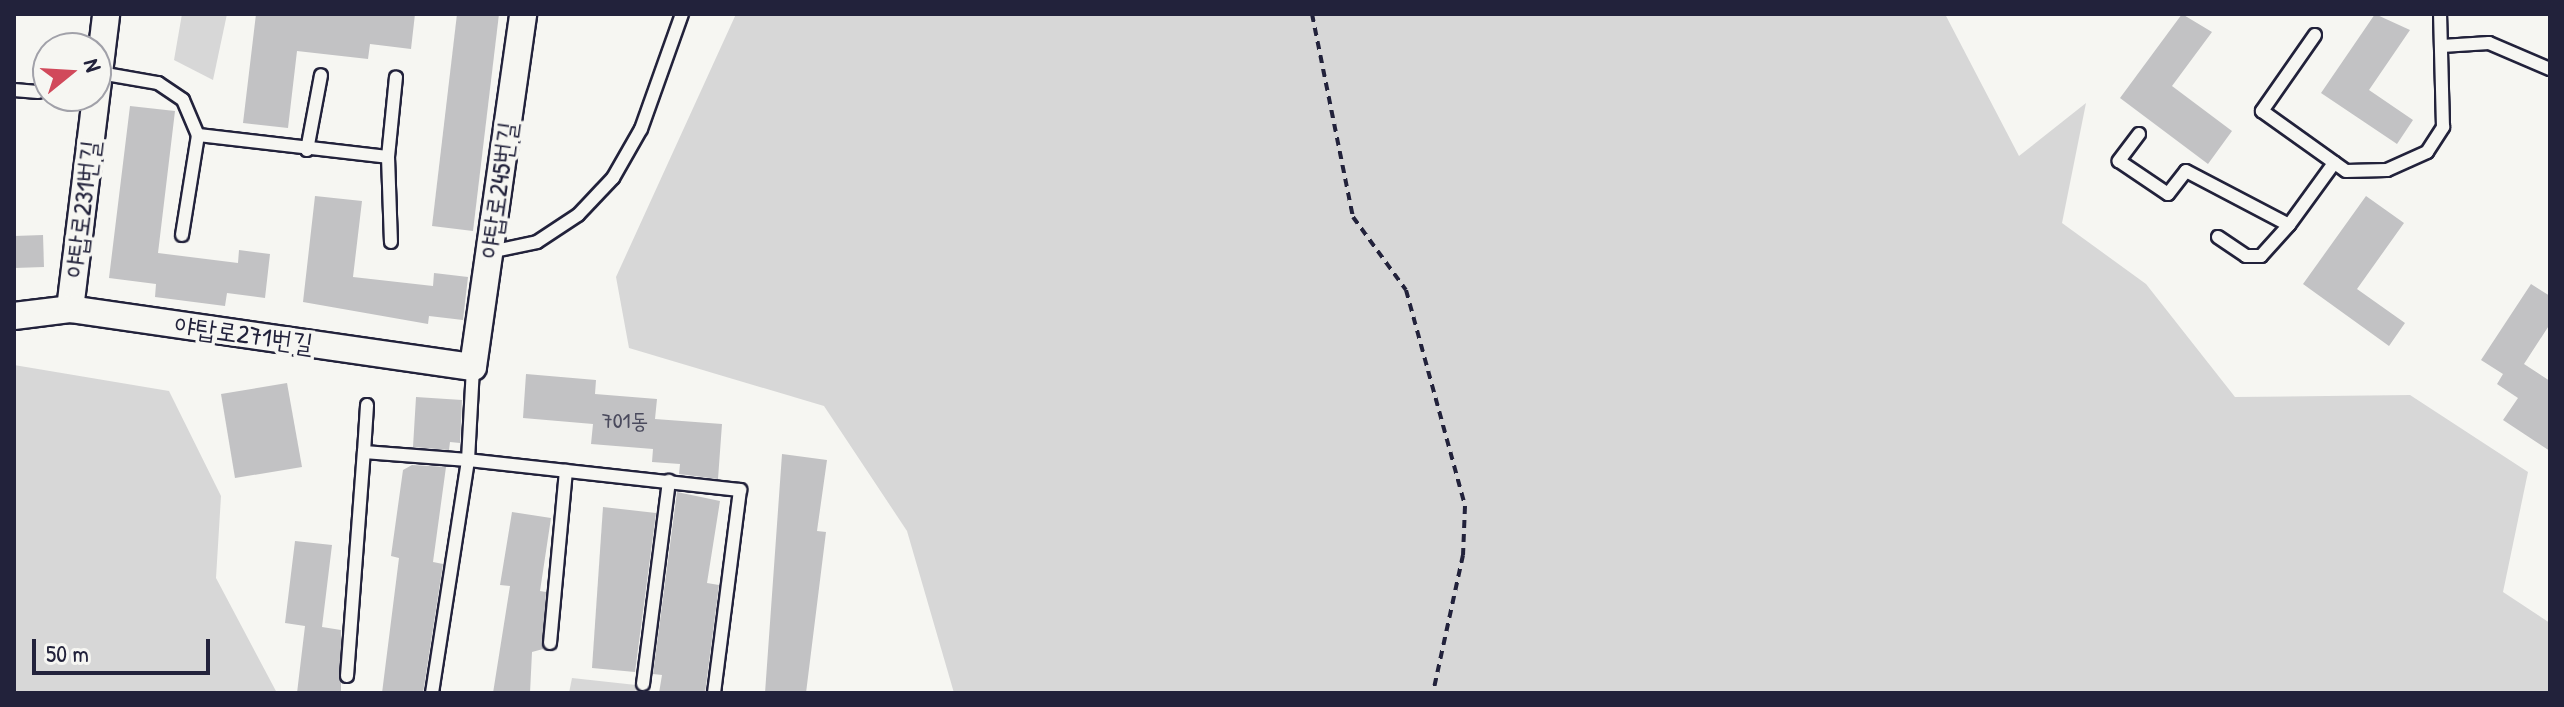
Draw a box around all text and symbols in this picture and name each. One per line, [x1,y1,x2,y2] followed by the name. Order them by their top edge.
[32,32,112,112] north arrow
[77,55,109,75] text: N
[473,120,523,260] street label: 야탑로245번길
[58,139,106,279] street label: 야탑로231번길
[173,309,315,359] street label: 야탑로271번길
[602,408,648,434] house number: 701동
[36,623,214,673] scale bar
[46,637,89,669] text: 50 m

